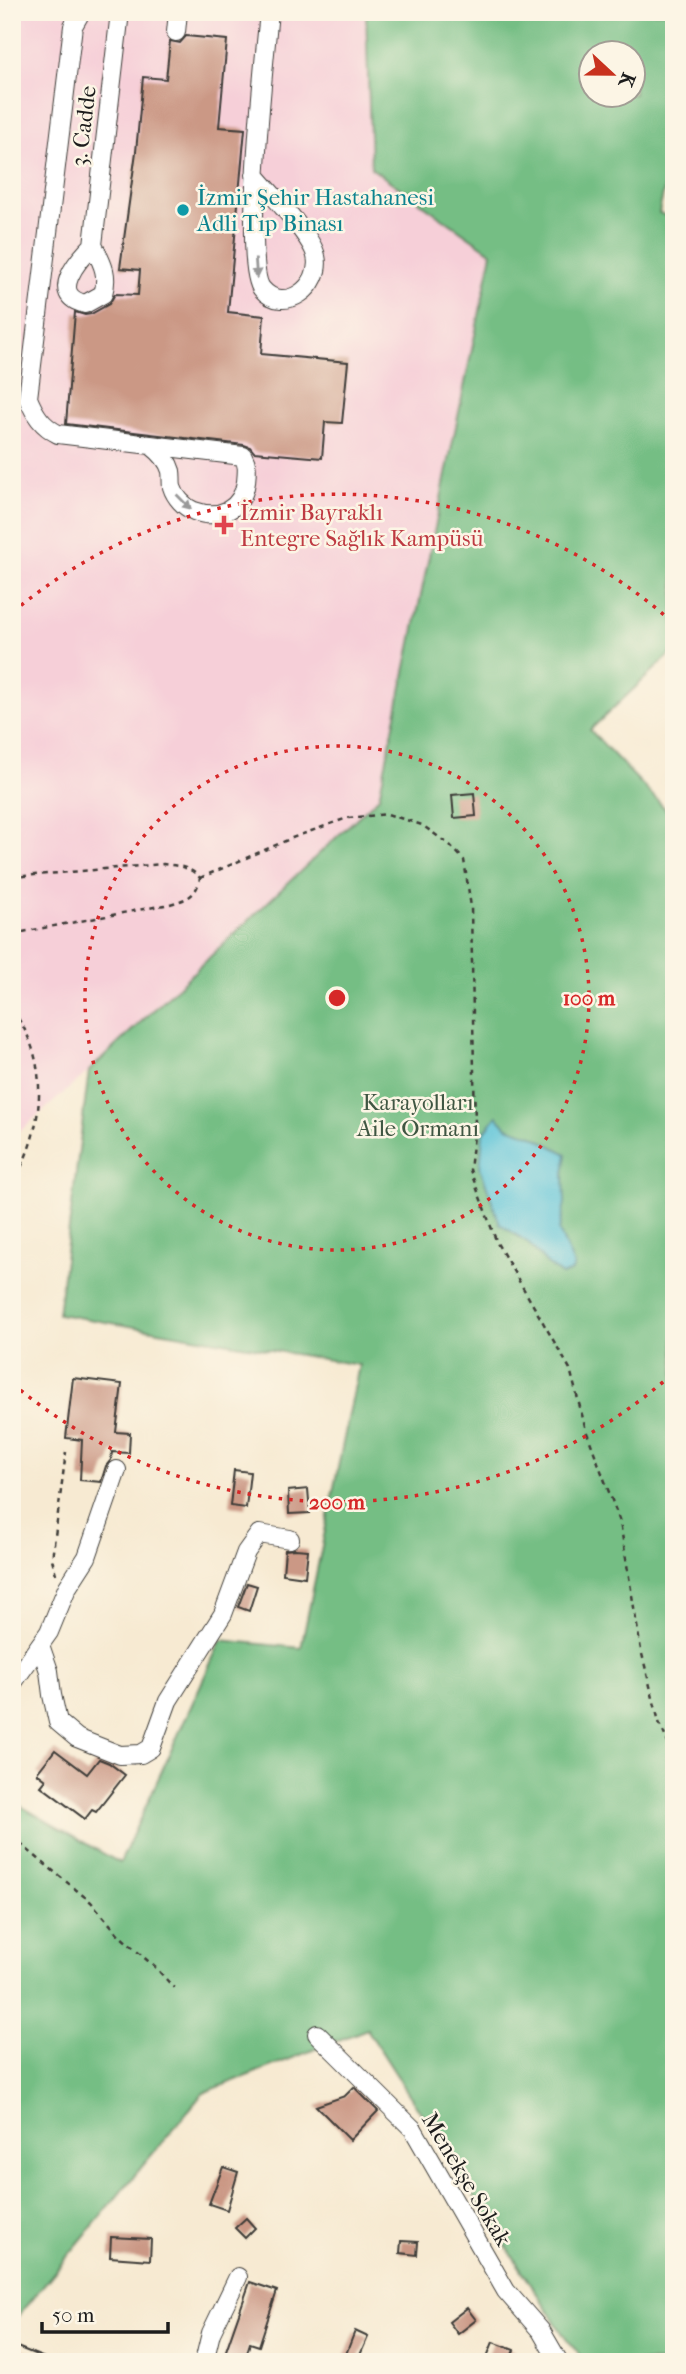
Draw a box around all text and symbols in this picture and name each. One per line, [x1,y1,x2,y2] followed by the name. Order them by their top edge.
[578,38,648,108] north arrow
[614,69,640,92] text: K
[65,84,102,168] street label: 3. Cadde
[196,184,434,237] place label: İzmir Şehir Hastahanesi Adli Tıp Binası
[175,202,191,218] marker: İzmir Şehir Hastahanesi Adli Tıp Binası
[251,257,262,279] one-way arrow
[175,494,192,510] one-way arrow
[240,499,484,552] place label: İzmir Bayraklı Entegre Sağlık Kampüsü
[214,515,234,535] marker: İzmir Bayraklı Entegre Sağlık Kampüsü
[325,986,349,1010] centre of rings
[563,986,616,1010] text: 100 m
[356,1089,479,1142] park label: Karayolları Aile Ormanı
[309,1490,366,1514] text: 200 m
[416,2108,518,2252] street label: Menekşe Sokak
[42,2290,168,2334] scale bar
[52,2303,95,2327] text: 50 m

